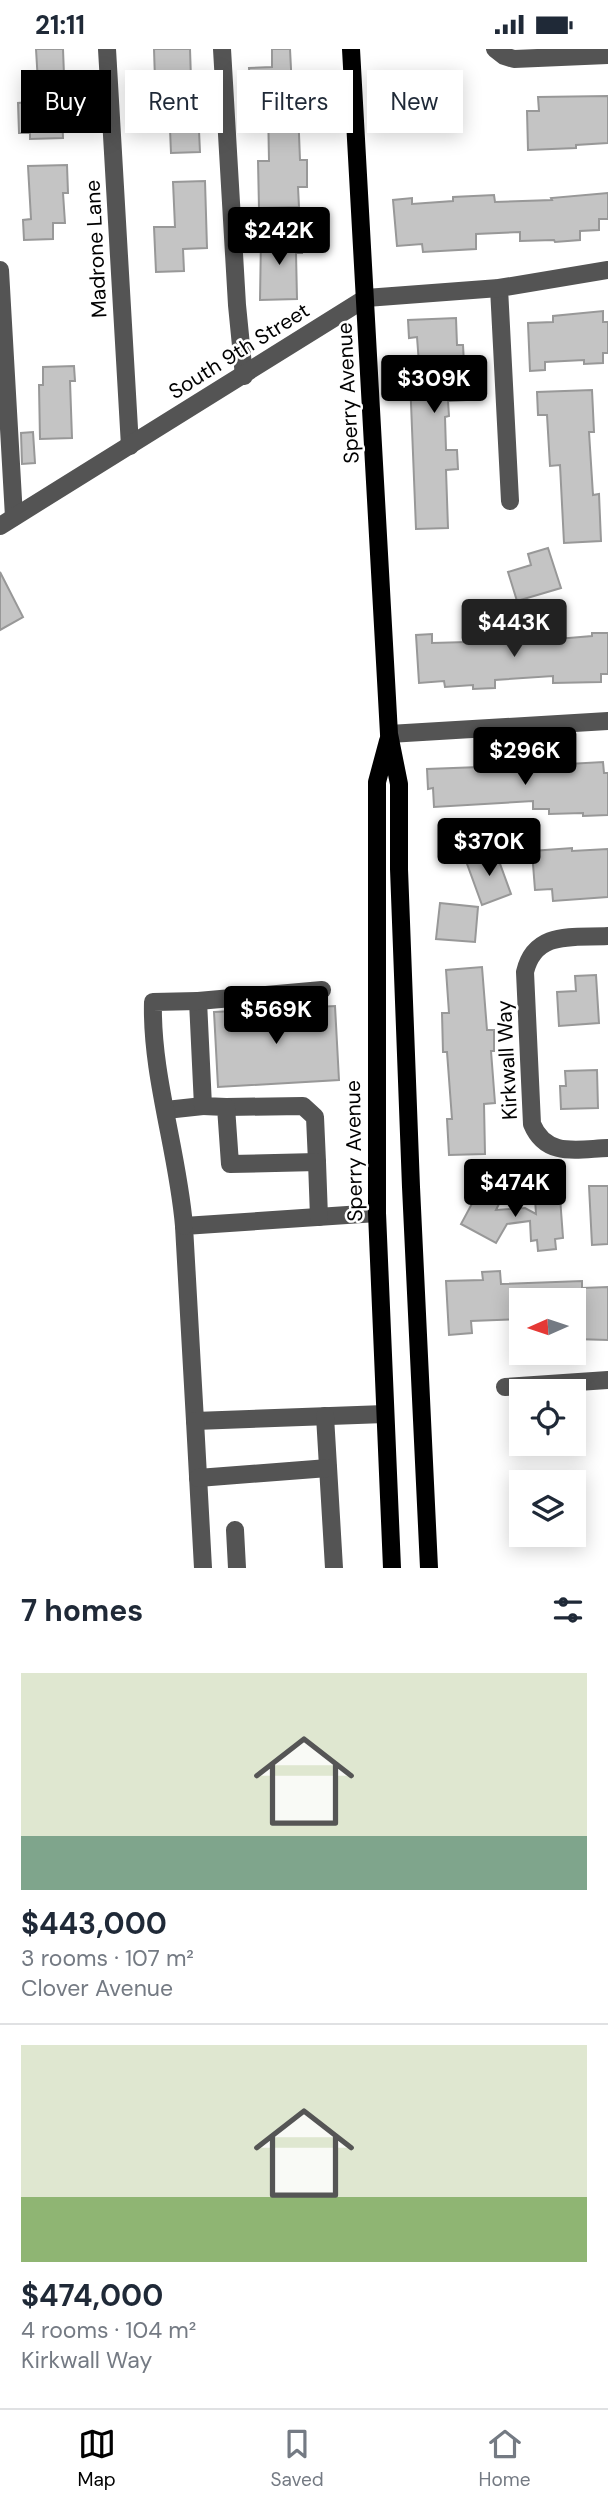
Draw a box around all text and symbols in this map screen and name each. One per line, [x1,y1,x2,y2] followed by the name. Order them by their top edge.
[35,8,85,42] text: 21:11
[21,70,111,133] chip: Buy
[125,70,223,133] chip: Rent
[237,70,353,133] chip: Filters
[367,70,463,133] chip: New
[78,179,114,319] street label: Madrone Lane
[230,207,328,267] pin: $242K
[244,215,314,245] text: $242K
[163,296,315,406] street label: South 9th Street
[330,322,366,464] street label: Sperry Avenue
[385,355,483,415] pin: $309K
[397,363,471,393] text: $309K
[465,599,563,659] pin: $443K
[478,607,550,637] text: $443K
[476,727,574,787] pin: $296K
[489,735,561,765] text: $296K
[440,819,538,878] pin: $370K
[453,826,525,856] text: $370K
[227,986,325,1046] pin: $569K
[240,994,312,1024] text: $569K
[490,999,524,1121] street label: Kirkwall Way
[339,1080,369,1222] street label: Sperry Avenue
[466,1159,564,1219] pin: $474K
[480,1167,550,1197] text: $474K
[509,1288,586,1365] north arrow
[509,1288,586,1547] map controls
[509,1379,586,1456] button: locate
[509,1470,586,1547] button: layers
[21,1591,143,1630] text: 7 homes
[549,1591,587,1629] icon: filters
[241,1718,367,1844] icon: home
[21,1904,167,1943] text: $443,000
[21,1943,194,1973] text: 3 rooms · 107 m²
[21,1973,173,2003] text: Clover Avenue
[241,2090,367,2216] icon: home
[21,2276,163,2315] text: $474,000
[21,2315,196,2345] text: 4 rooms · 104 m²
[21,2345,152,2375] text: Kirkwall Way
[77,2425,116,2492] tab: Map
[271,2425,324,2492] tab: Saved
[479,2425,531,2492] tab: Home

